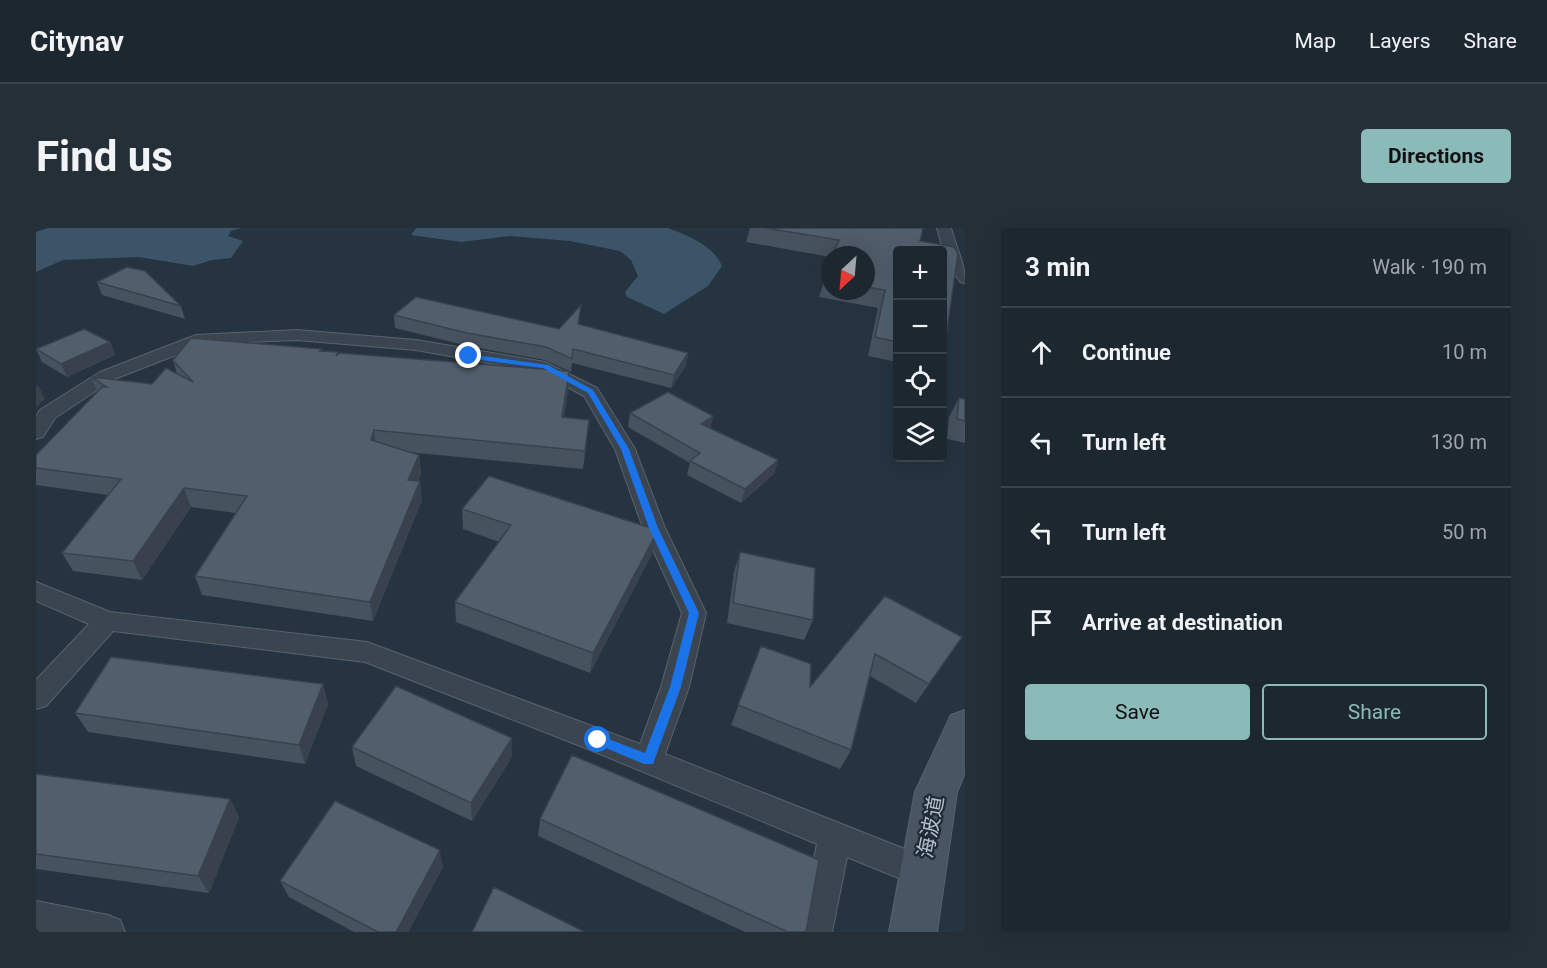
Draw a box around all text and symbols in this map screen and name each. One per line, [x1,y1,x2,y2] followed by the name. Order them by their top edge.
[30,25,124,58] text: Citynav
[1294,29,1336,53] text: Map
[1369,29,1430,53] text: Layers
[1463,29,1517,53] text: Share
[1361,129,1511,183] button: Directions
[36,132,173,181] text: Find us
[821,246,875,300] north arrow
[893,246,947,462] map controls
[893,246,947,300] button: +
[1025,252,1090,282] text: 3 min
[1372,255,1487,279] text: Walk · 190 m
[893,300,947,354] button: −
[1025,336,1058,369] icon: ahead
[1082,340,1171,365] text: Continue
[1442,340,1487,364] text: 10 m
[455,342,481,368] route end
[893,354,947,408] button: locate
[893,408,947,462] button: layers
[1025,426,1058,459] icon: left
[1082,430,1166,455] text: Turn left
[1431,430,1487,454] text: 130 m
[1025,516,1058,549] icon: left
[1082,520,1166,545] text: Turn left
[1442,520,1487,544] text: 50 m
[1025,606,1058,639] icon: arrive
[1082,610,1283,635] text: Arrive at destination
[1025,684,1250,740] button: Save
[1262,684,1487,740] button: Share
[584,726,610,752] route start
[913,794,949,860] street label: 海波道

